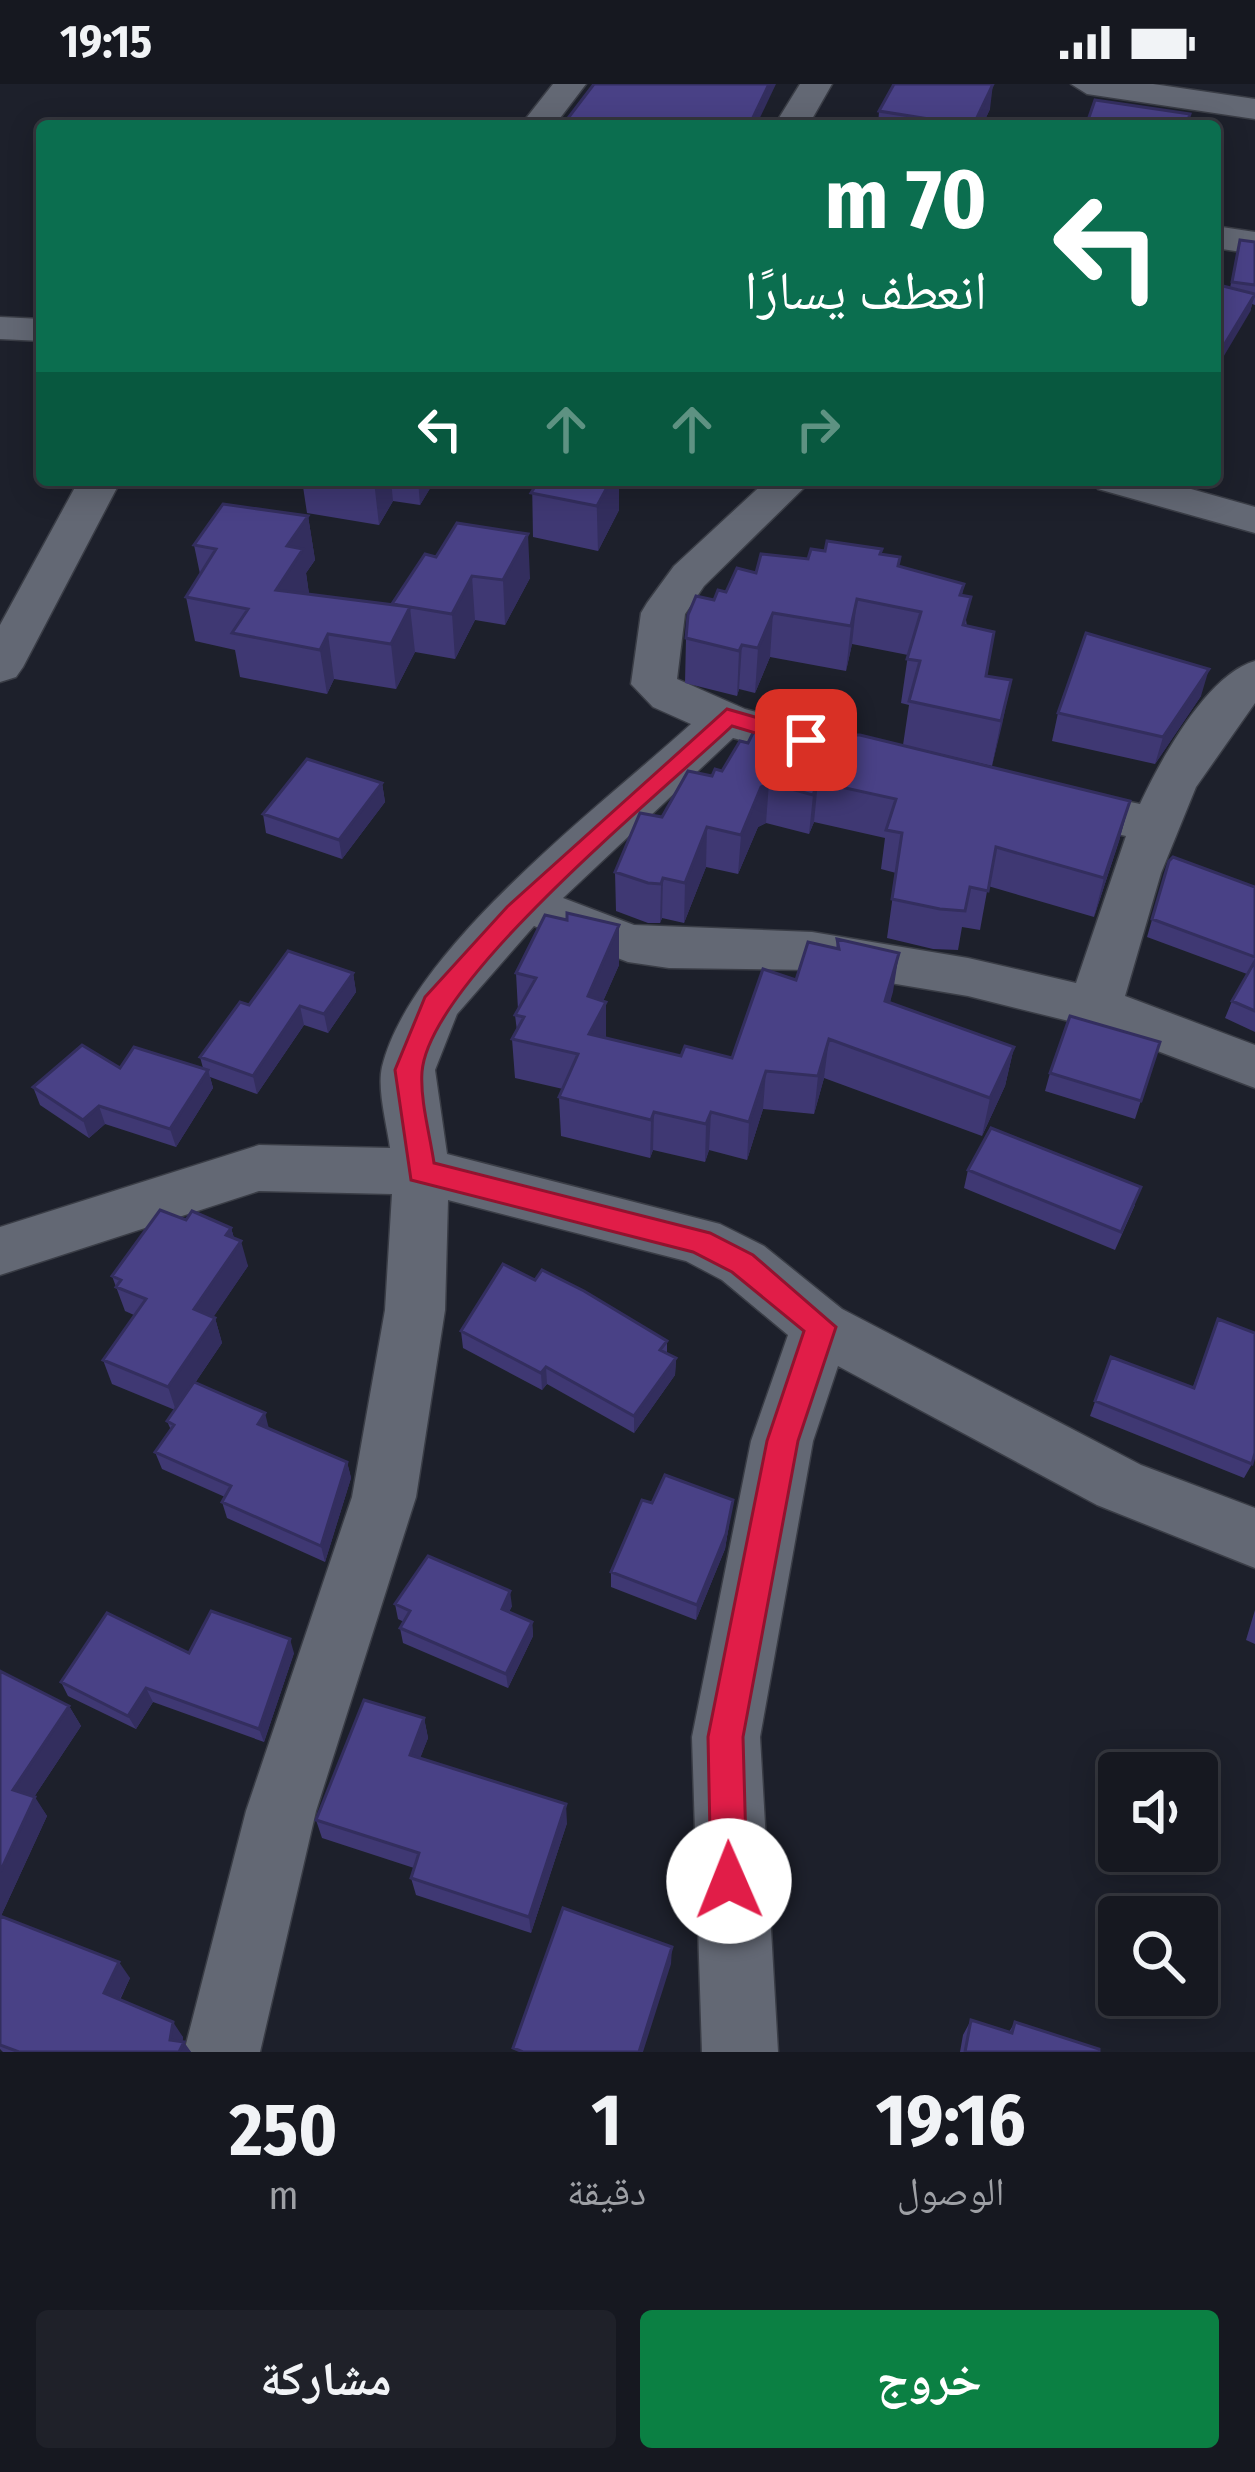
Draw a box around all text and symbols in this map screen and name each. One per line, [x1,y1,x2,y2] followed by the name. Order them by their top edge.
[60,15,152,69] text: 19:15
[825,149,987,250] text: 70 m
[1029,168,1185,324] icon: left
[744,259,987,323] text: انعطف يسارًا
[407,396,473,462] icon: left
[533,396,599,462] icon: ahead
[659,396,725,462] icon: ahead
[785,396,851,462] icon: right
[755,689,857,791] pin
[773,707,839,773] icon: arrive
[1098,1752,1218,2016] map controls
[1098,1752,1218,1872] button: sound
[666,1818,792,1944] position arrow
[1098,1896,1218,2016] button: search
[591,2078,622,2164] text: 1
[876,2078,1026,2164] text: 19:16
[229,2088,338,2174] text: 250
[567,2169,646,2215] text: دقيقة
[897,2169,1005,2215] text: الوصول
[268,2173,298,2219] text: m
[36,2310,616,2448] button: مشاركة
[640,2310,1219,2448] button: خروج

